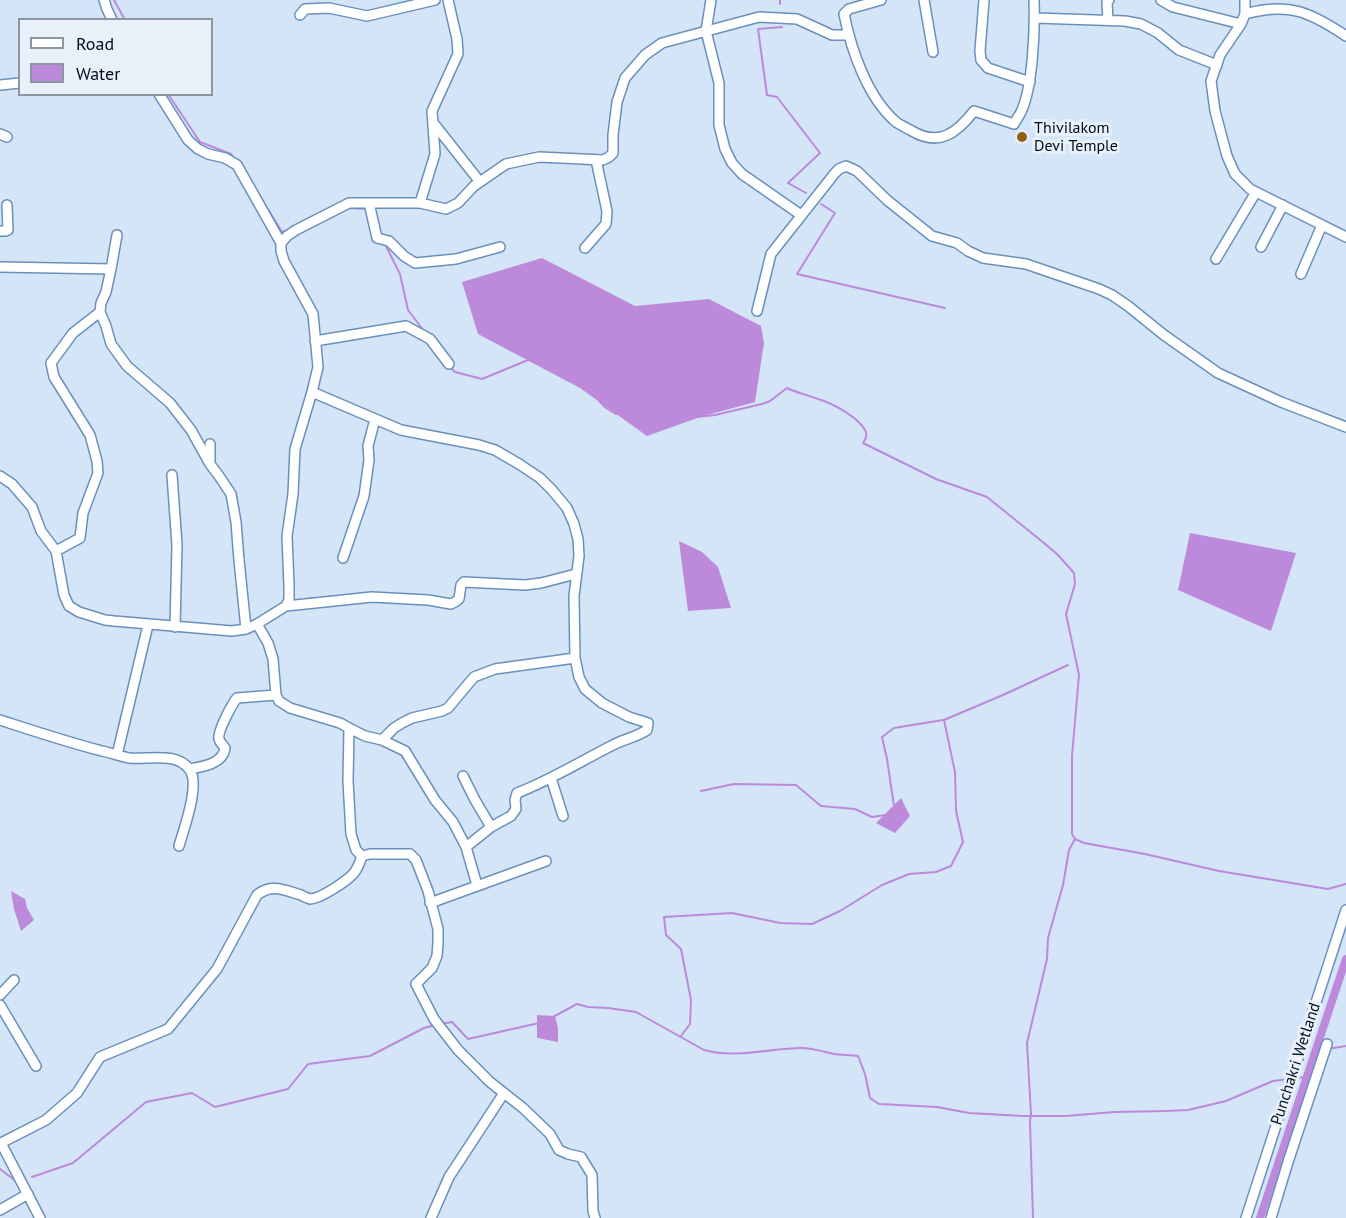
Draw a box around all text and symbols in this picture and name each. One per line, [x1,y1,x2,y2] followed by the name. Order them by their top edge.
[18,18,213,96] legend
[76,32,114,55] text: Road
[76,62,120,85] text: Water
[1034,118,1118,156] place label: Thivilakom Devi Temple
[1015,130,1029,144] marker: Thivilakom Devi Temple
[1267,1000,1325,1128] street label: Punchakri Wetland

